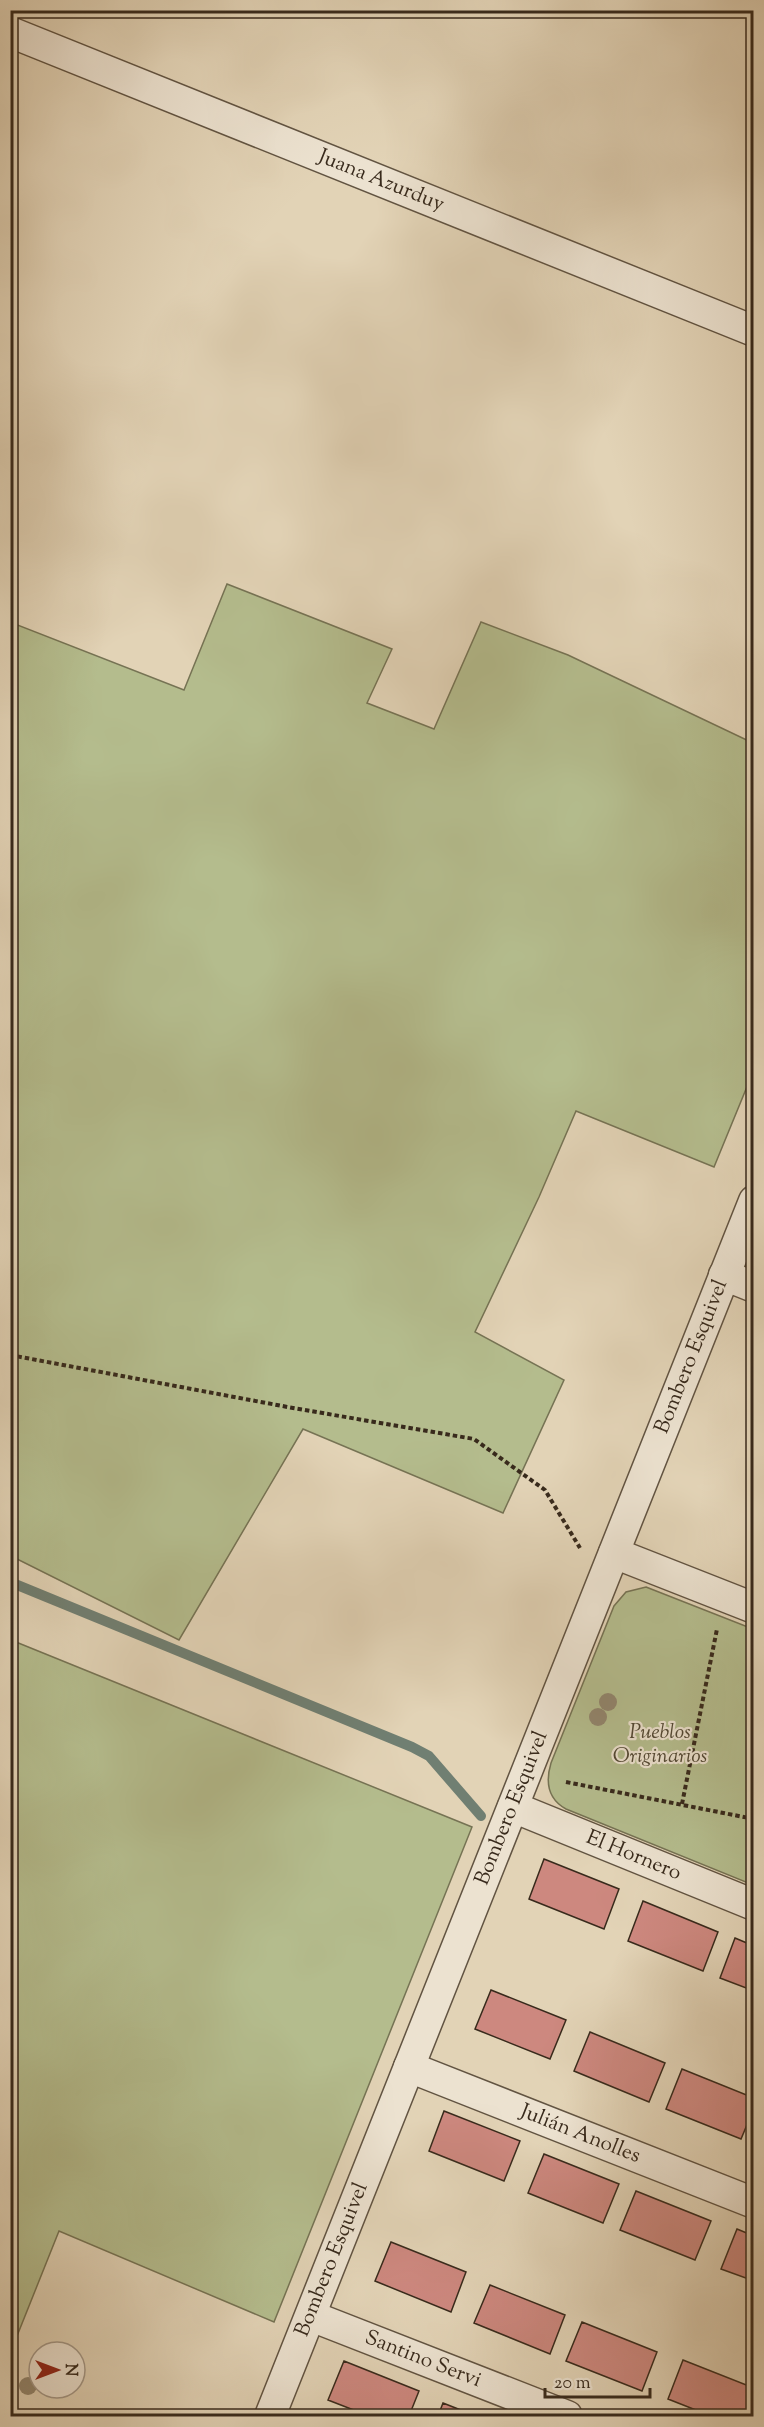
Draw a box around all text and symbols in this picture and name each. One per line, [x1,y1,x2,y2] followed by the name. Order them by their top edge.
[313,142,449,220] street label: Juana Azurduy
[648,1275,736,1438] street label: Bombero Esquivel
[613,1718,707,1772] park label: Pueblos Originarios
[468,1727,556,1890] street label: Bombero Esquivel
[581,1823,686,1889] street label: El Hornero
[515,2097,645,2172] street label: Julián Anolles
[288,2178,376,2341] street label: Bombero Esquivel
[360,2323,486,2396] street label: Santino Servi
[27,2340,87,2400] north arrow
[545,2361,650,2399] scale bar
[58,2364,81,2377] text: N
[554,2371,591,2397] text: 20 m

